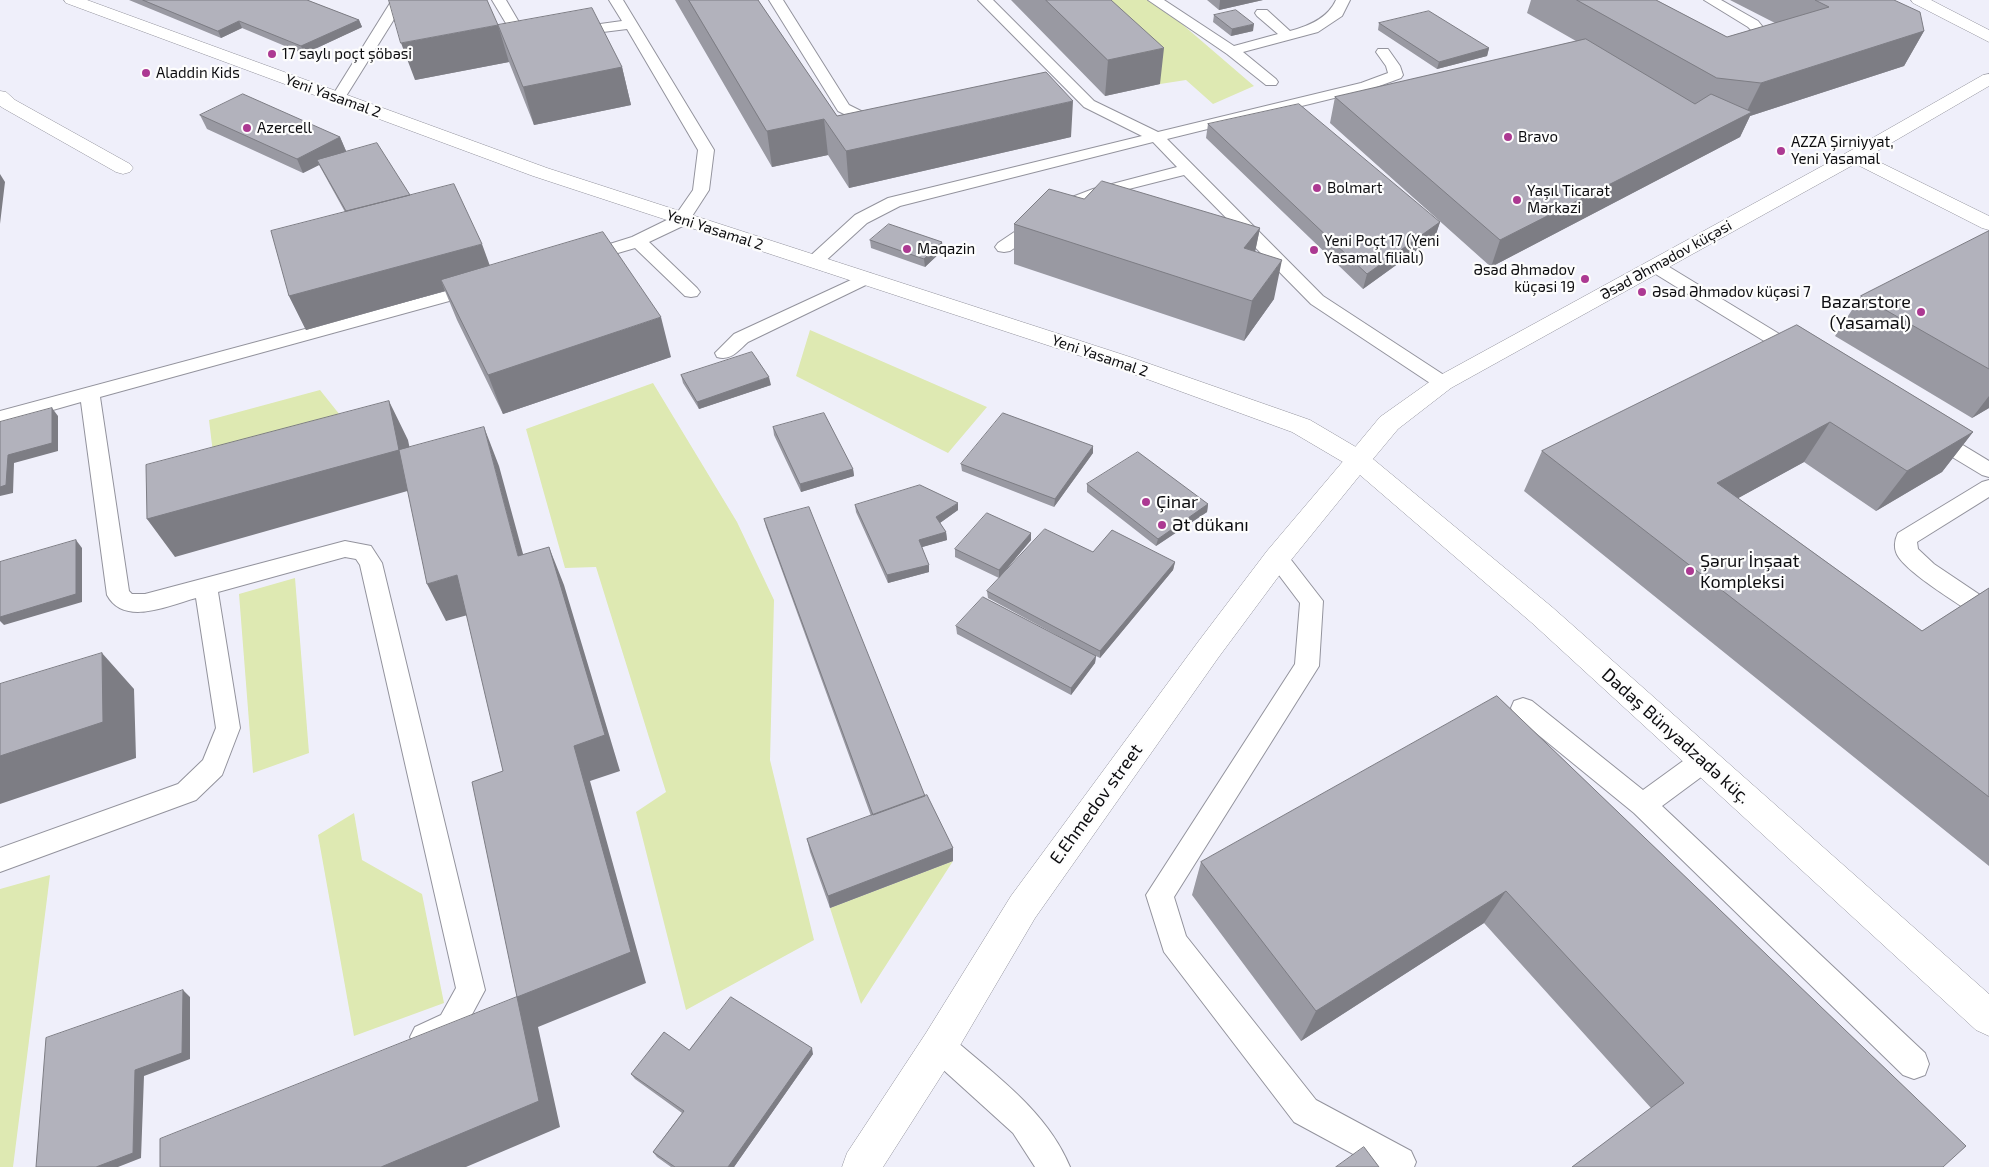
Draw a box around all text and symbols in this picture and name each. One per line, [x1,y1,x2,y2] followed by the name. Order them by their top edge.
[282,45,412,63] place label: 17 saylı poçt şöbəsi
[266,48,278,60] marker: 17 saylı poçt şöbəsi
[156,64,240,82] place label: Aladdin Kids
[140,67,152,79] marker: Aladdin Kids
[283,70,383,122] street label: Yeni Yasamal 2
[257,119,312,137] place label: Azercell
[241,122,253,134] marker: Azercell
[1518,128,1558,146] place label: Bravo
[1502,131,1514,143] marker: Bravo
[1791,133,1894,168] place label: AZZA Şirniyyat, Yeni Yasamal
[1775,145,1787,157] marker: AZZA Şirniyyat, Yeni Yasamal
[1327,179,1382,197] place label: Bolmart
[1311,182,1323,194] marker: Bolmart
[1527,182,1610,217] place label: Yaşıl Ticarət Mərkəzi
[1511,194,1523,206] marker: Yaşıl Ticarət Mərkəzi
[664,206,766,254] street label: Yeni Yasamal 2
[1597,216,1735,304] street label: Əsəd Əhmədov küçəsi
[1324,232,1439,267] place label: Yeni Poçt 17 (Yeni Yasamal filialı)
[917,240,975,258] place label: Maqazin
[901,243,913,255] marker: Maqazin
[1308,244,1320,256] marker: Yeni Poçt 17 (Yeni Yasamal filialı)
[1474,261,1575,296] place label: Əsəd Əhmədov küçəsi 19
[1579,273,1591,285] marker: Əsəd Əhmədov küçəsi 19
[1652,283,1811,301] place label: Əsəd Əhmədov küçəsi 7
[1636,286,1648,298] marker: Əsəd Əhmədov küçəsi 7
[1821,291,1911,334] place label: Bazarstore (Yasamal)
[1915,306,1927,318] marker: Bazarstore (Yasamal)
[1049,331,1151,381] street label: Yeni Yasamal 2
[1156,491,1198,513] place label: Çinar
[1140,496,1152,508] marker: Çinar
[1172,514,1249,536] place label: Ət dükanı
[1156,519,1168,531] marker: Ət dükanı
[1700,550,1799,592] place label: Şərur İnşaat Kompleksi
[1684,565,1696,577] marker: Şərur İnşaat Kompleksi
[1597,664,1755,808] street label: Dadaş Bünyadzadə küç.
[1045,740,1147,868] street label: E.Ehmedov street

